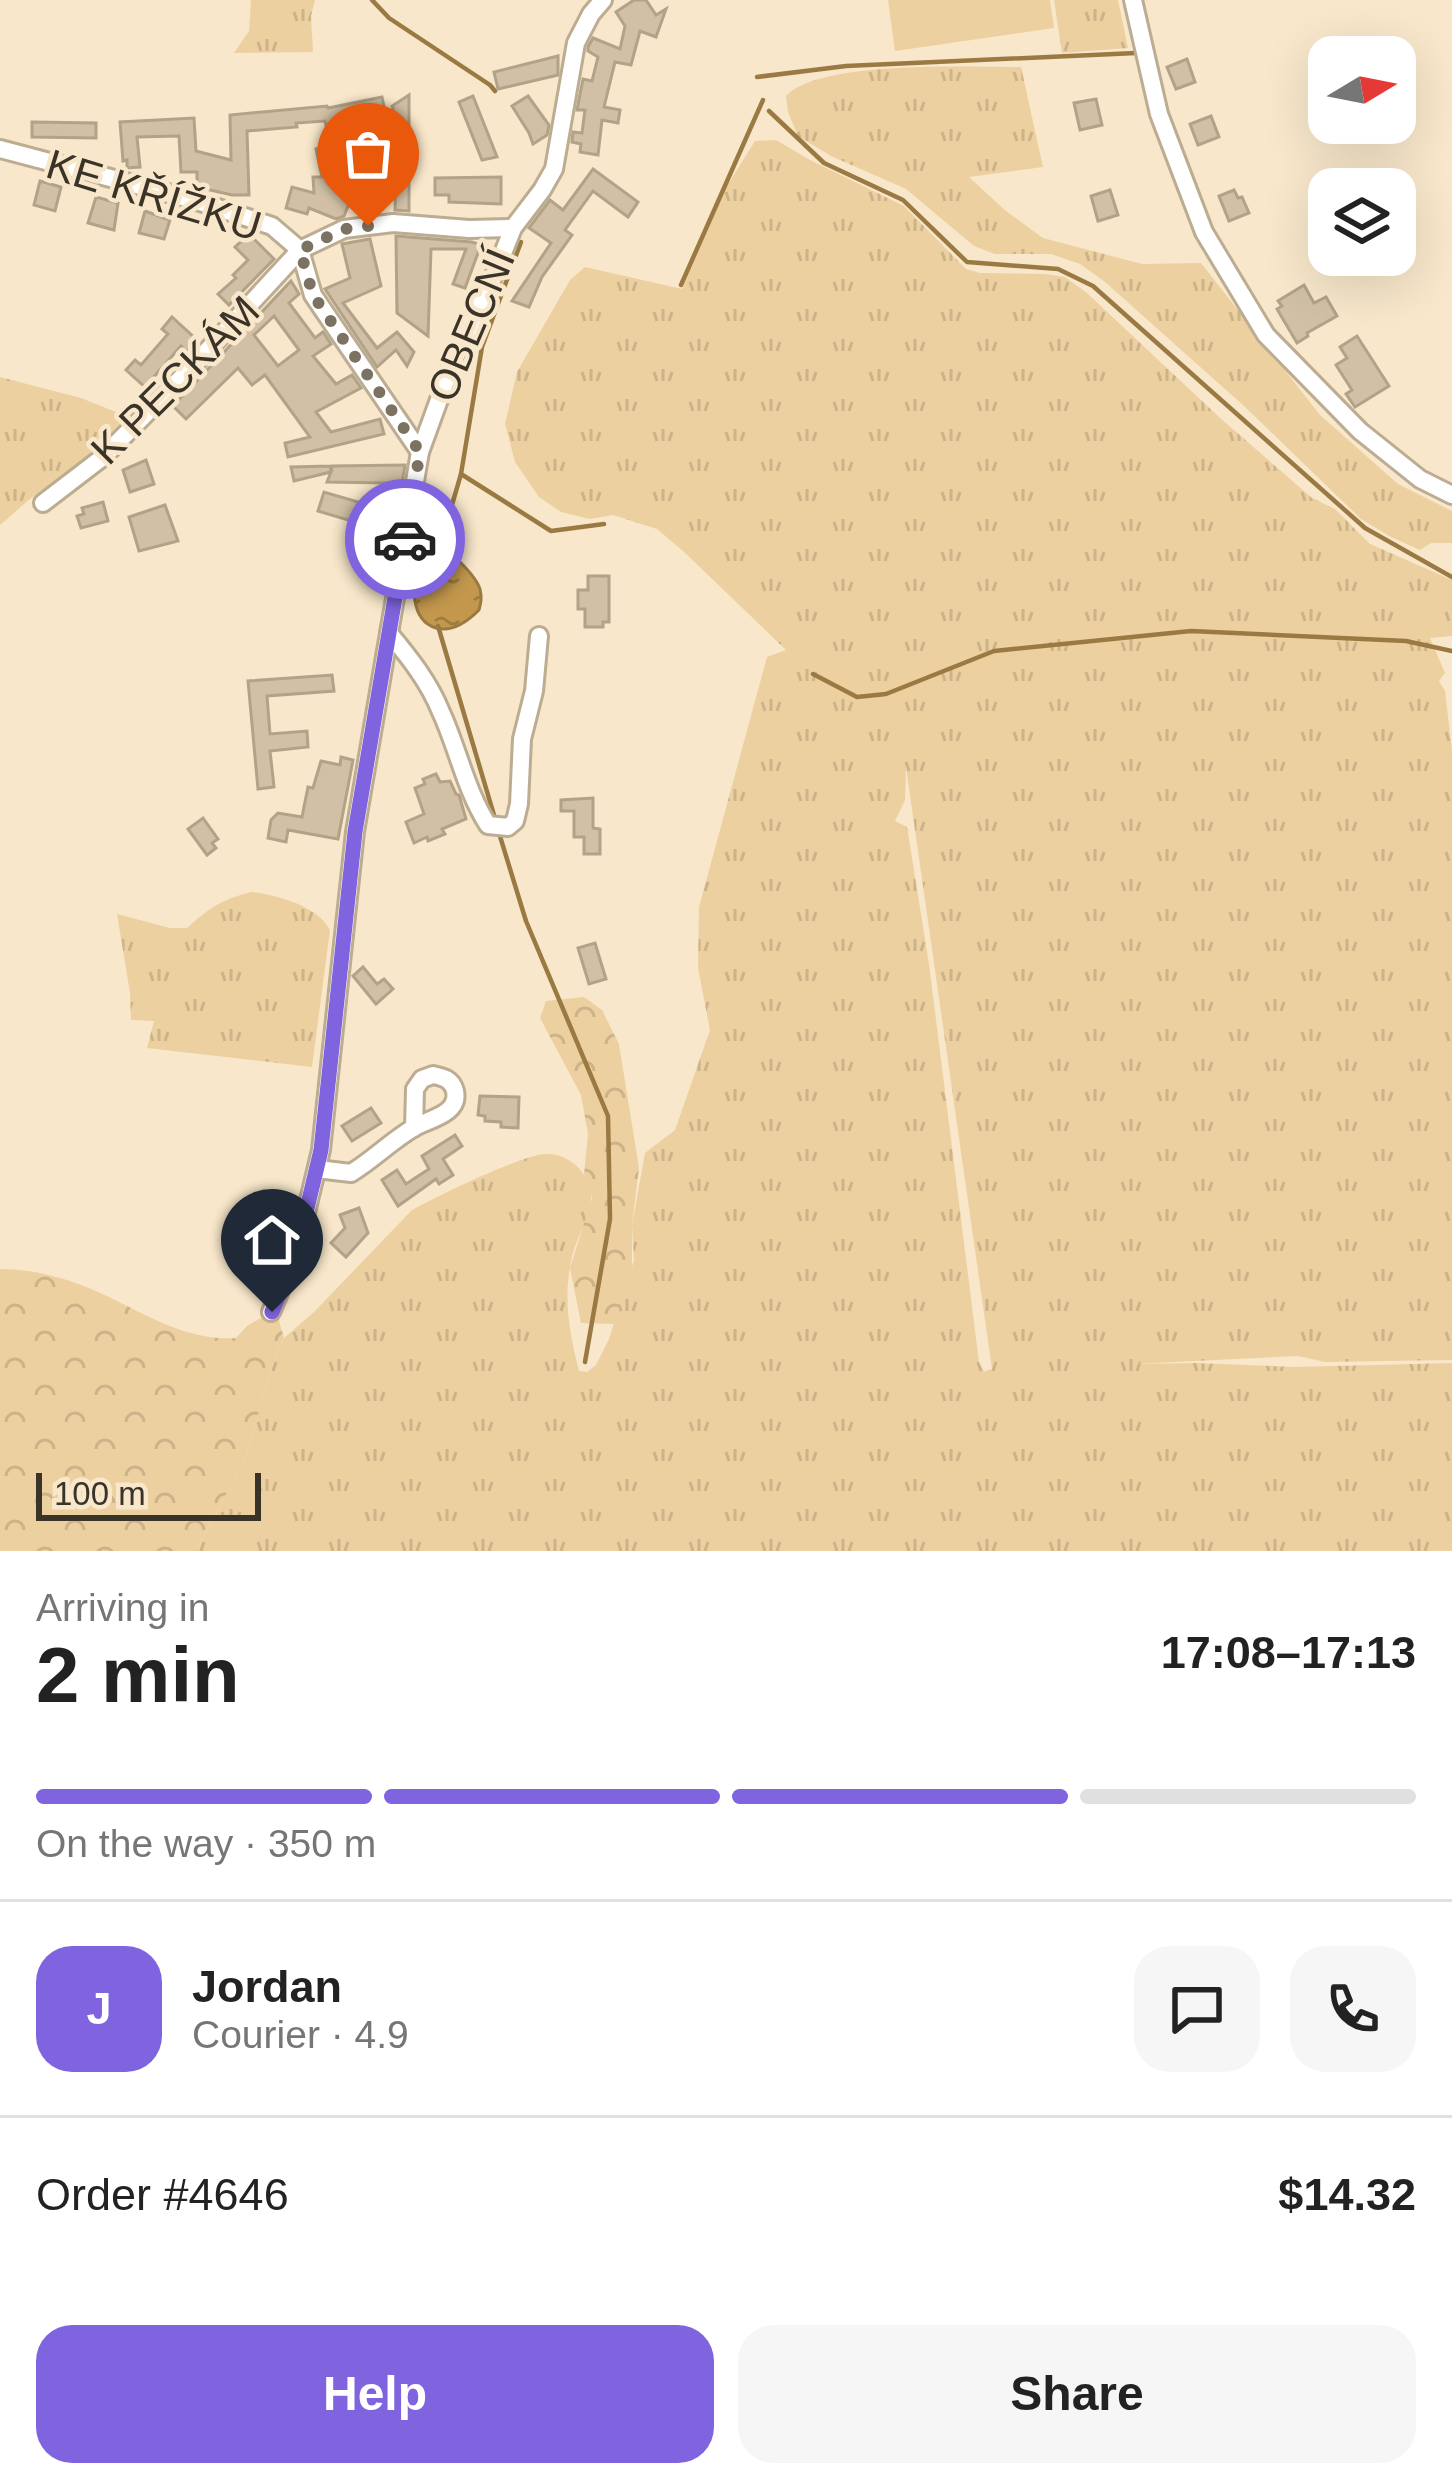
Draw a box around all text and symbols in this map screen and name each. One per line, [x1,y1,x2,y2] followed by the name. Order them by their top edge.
[1308,36,1416,144] north arrow
[1308,36,1416,276] map controls
[317,103,419,226] pin
[335,121,401,187] icon: bag
[41,140,267,250] street label: KE KŘÍŽKU
[1308,168,1416,276] button: layers
[418,241,524,408] street label: OBECNÍ
[82,287,268,473] street label: K PECKÁM
[345,479,465,599] courier
[372,506,438,572] icon: car
[221,1189,323,1312] pin
[239,1207,305,1273] icon: home
[36,1467,261,1520] scale bar
[54,1475,146,1512] text: 100 m
[36,1586,209,1629] text: Arriving in
[1161,1627,1416,1678] text: 17:08–17:13
[36,1631,240,1719] text: 2 min
[36,1822,376,1865] text: On the way · 350 m
[1134,1946,1260,2072] button: chat
[1290,1946,1416,2072] button: phone
[192,1961,342,2012] text: Jordan
[86,1983,112,2034] text: J
[192,2013,409,2056] text: Courier · 4.9
[36,2169,289,2220] text: Order #4646
[1278,2169,1416,2220] text: $14.32
[36,2325,714,2463] button: Help
[738,2325,1416,2463] button: Share

